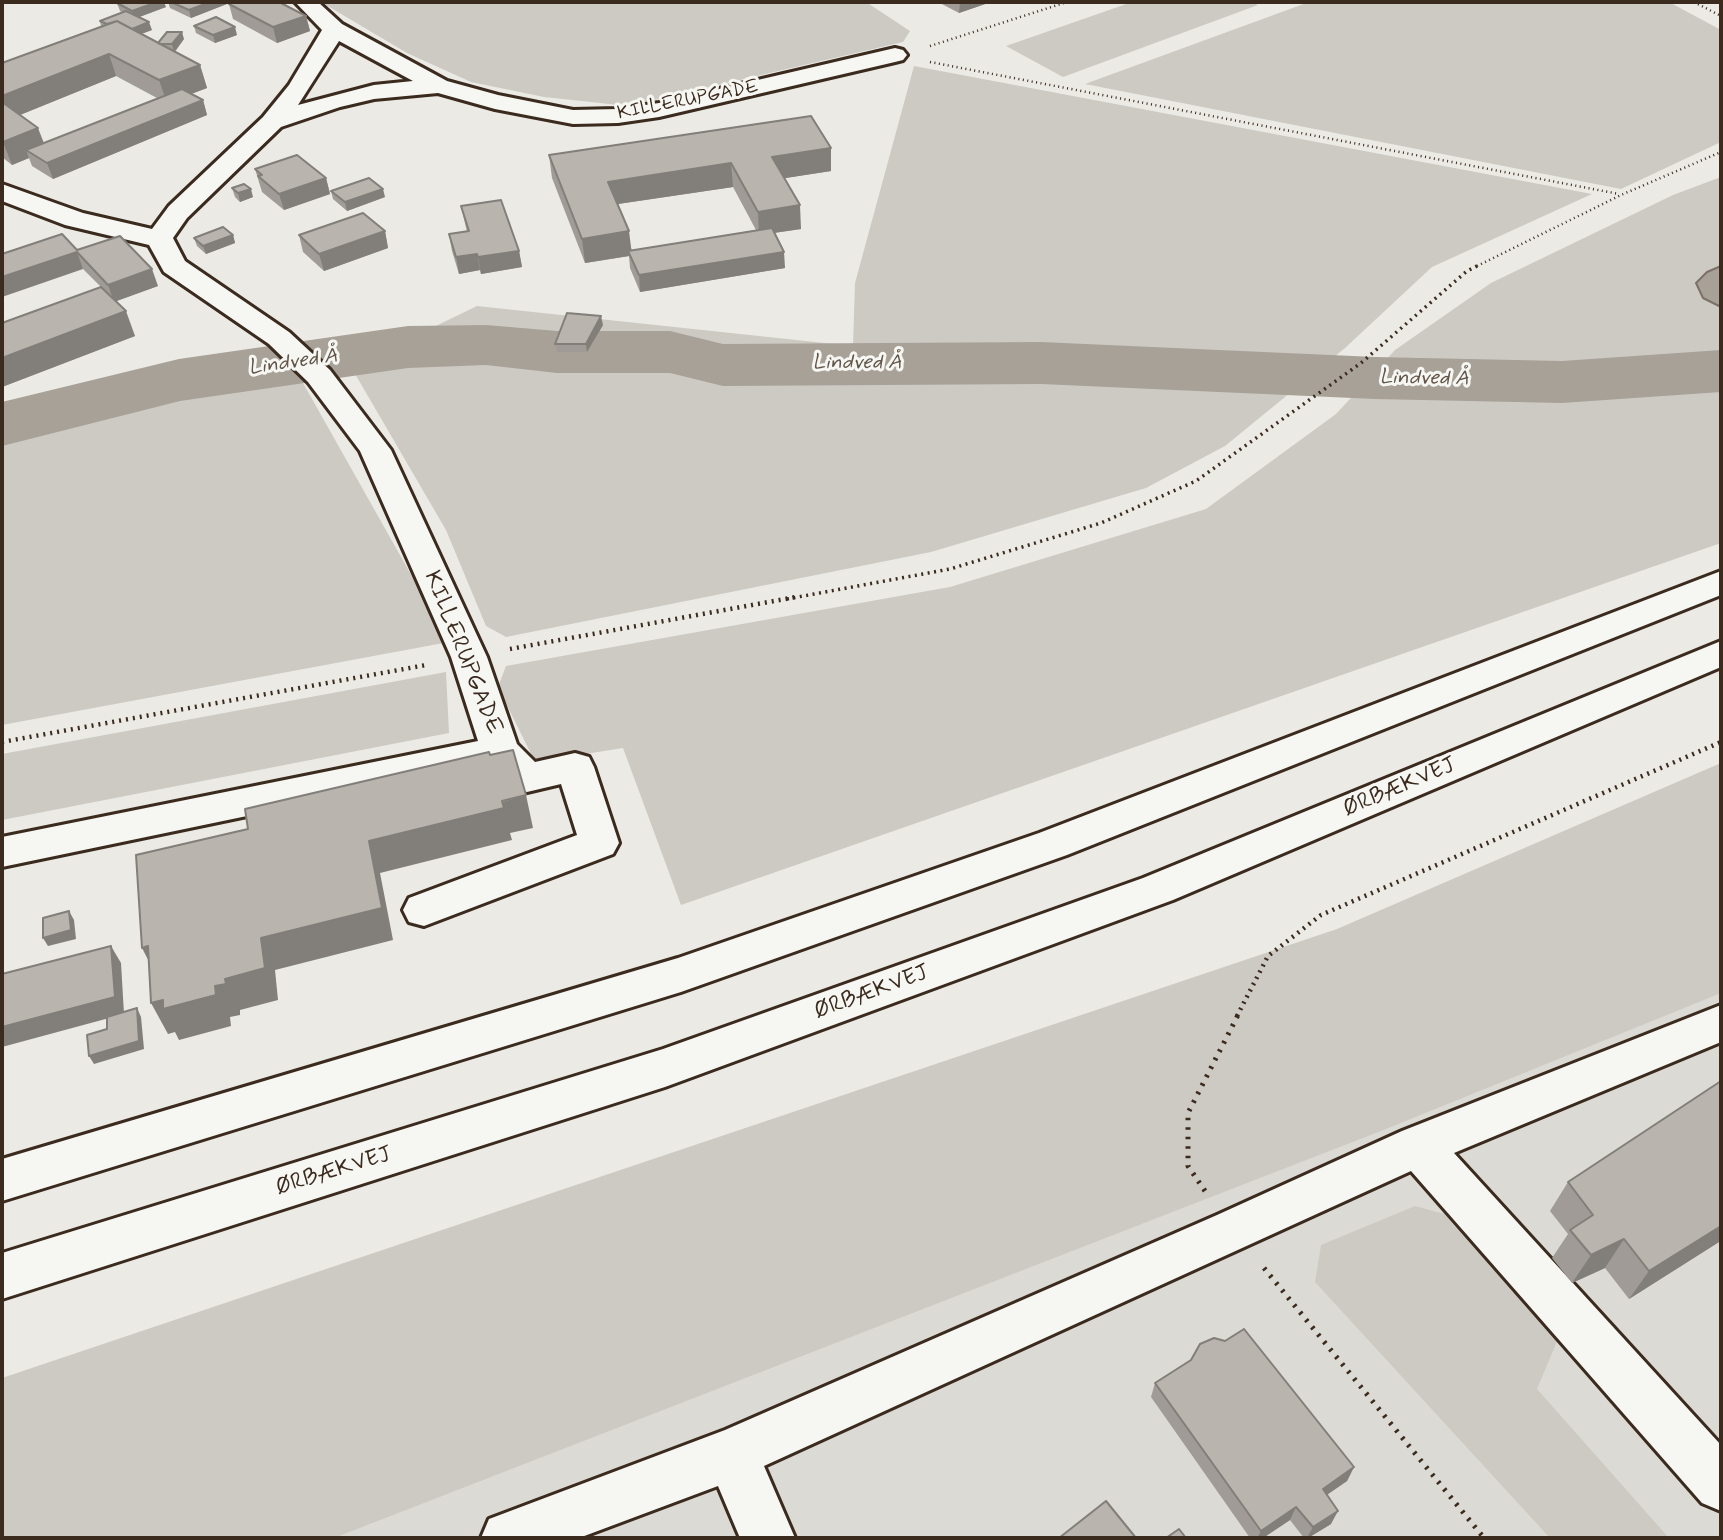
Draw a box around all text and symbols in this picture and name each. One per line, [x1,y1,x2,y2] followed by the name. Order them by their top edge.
[615,76,761,126] street label: KILLERUPGADE
[247,344,339,382] water label: Lindved Å
[812,351,902,377] water label: Lindved Å
[1379,366,1469,392] water label: Lindved Å
[417,567,507,739] street label: KILLERUPGADE
[1339,752,1461,824] street label: ØRBÆKVEJ
[811,960,933,1026] street label: ØRBÆKVEJ
[273,1141,395,1203] street label: ØRBÆKVEJ

